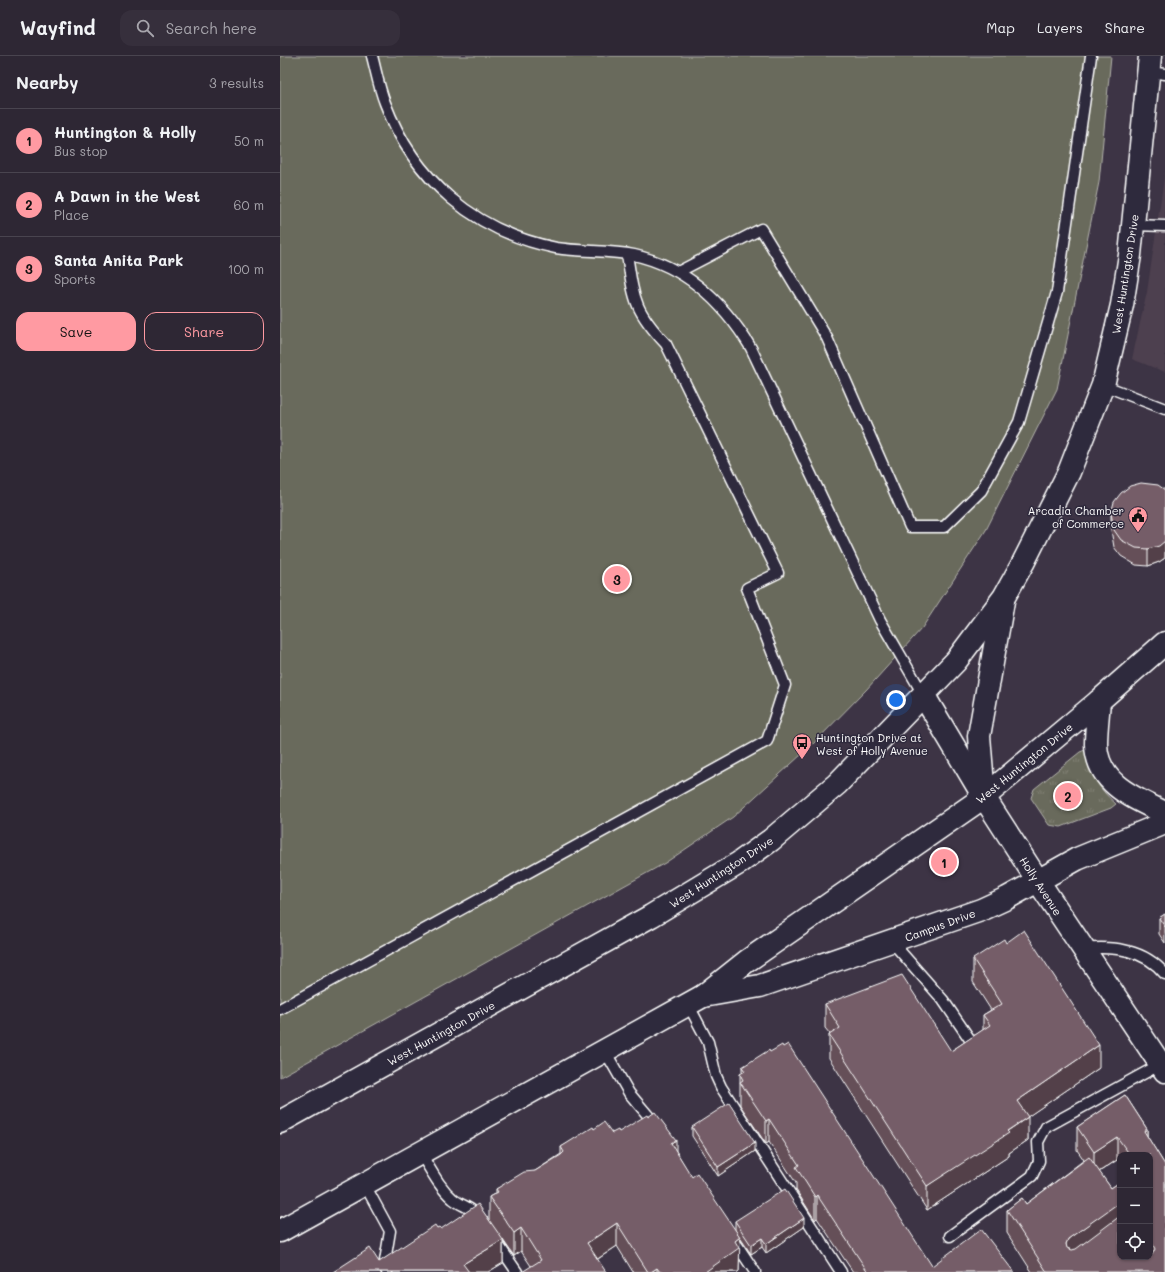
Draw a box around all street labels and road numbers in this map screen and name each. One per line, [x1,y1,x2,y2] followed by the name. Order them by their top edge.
[1108,213,1142,335] street label: West Huntington Drive
[972,719,1076,807] street label: West Huntington Drive
[666,833,776,911] street label: West Huntington Drive
[1016,854,1066,918] street label: Holly Avenue
[903,905,978,945] street label: Campus Drive
[385,997,498,1069] street label: West Huntington Drive

